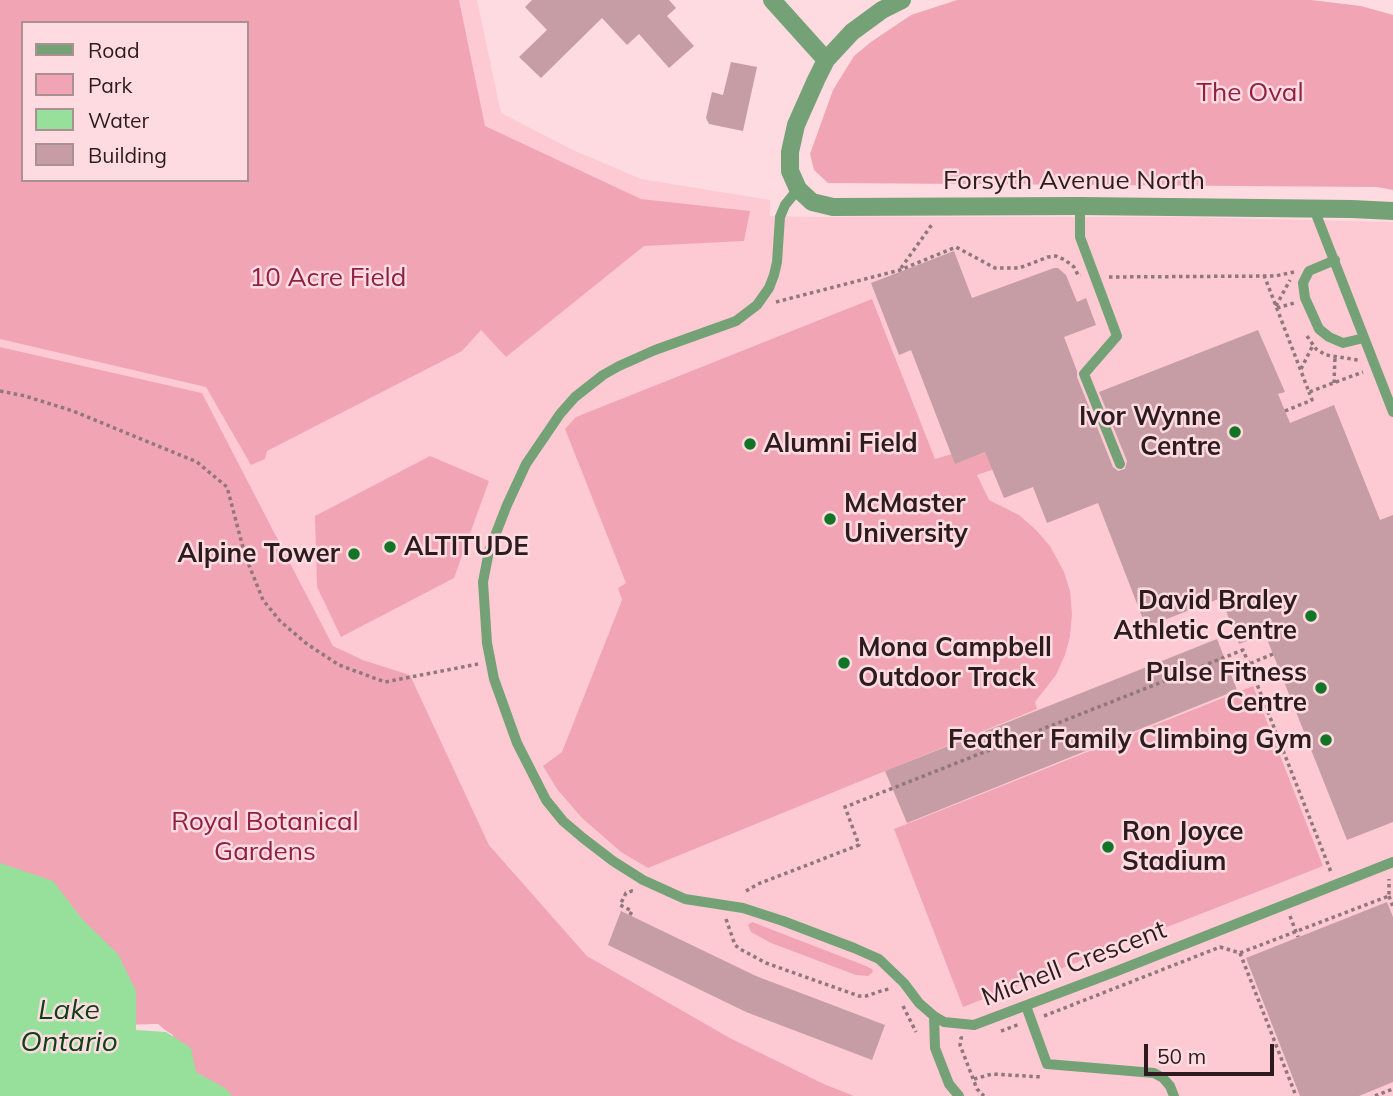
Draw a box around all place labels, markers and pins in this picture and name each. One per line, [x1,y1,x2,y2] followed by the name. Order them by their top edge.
[1079,401,1221,462] place label: Ivor Wynne Centre
[1227,424,1243,440] marker: Ivor Wynne Centre
[764,428,918,460] place label: Alumni Field
[742,436,758,452] marker: Alumni Field
[844,488,968,550] place label: McMaster University
[822,511,838,527] marker: McMaster University
[404,531,529,563] place label: ALTITUDE
[177,538,340,570] place label: Alpine Tower
[382,539,398,555] marker: ALTITUDE
[346,546,362,562] marker: Alpine Tower
[1114,585,1297,646] place label: David Braley Athletic Centre
[1303,608,1319,624] marker: David Braley Athletic Centre
[858,632,1052,694] place label: Mona Campbell Outdoor Track
[836,655,852,671] marker: Mona Campbell Outdoor Track
[1146,657,1307,718] place label: Pulse Fitness Centre
[1313,680,1329,696] marker: Pulse Fitness Centre
[948,724,1312,756] place label: Feather Family Climbing Gym
[1318,732,1334,748] marker: Feather Family Climbing Gym
[1122,816,1244,878] place label: Ron Joyce Stadium
[1100,839,1116,855] marker: Ron Joyce Stadium

